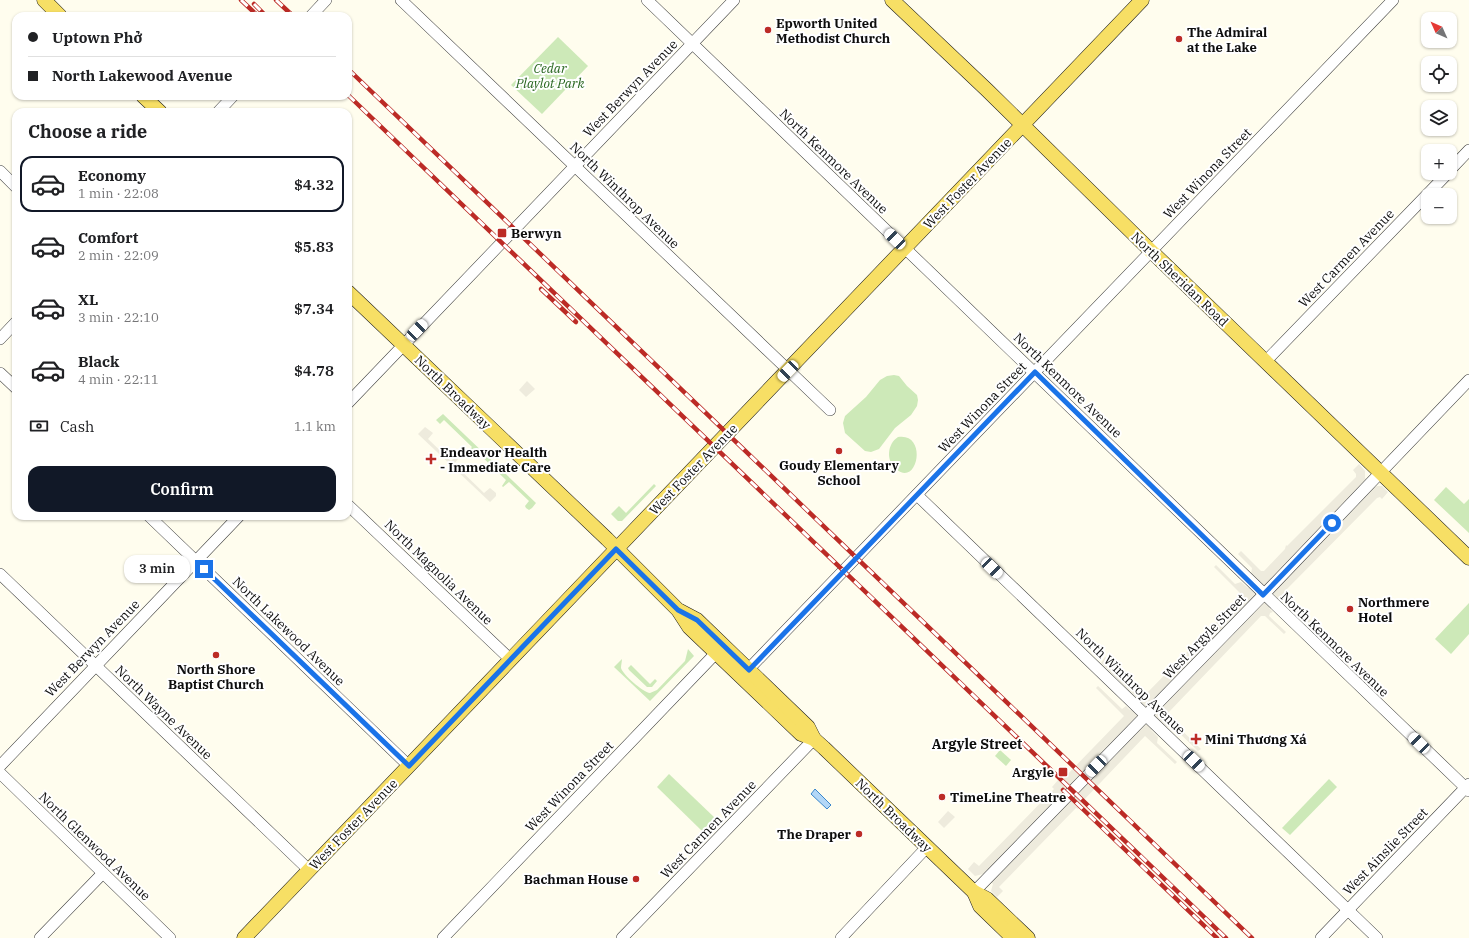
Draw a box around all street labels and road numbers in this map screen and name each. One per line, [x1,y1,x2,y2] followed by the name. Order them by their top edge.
[579,36,681,141] street label: West Berwyn Avenue
[776,105,891,218] street label: North Kenmore Avenue
[1160,124,1255,222] street label: West Winona Street
[920,134,1015,232] street label: West Foster Avenue
[566,138,683,252] street label: North Winthrop Avenue
[1295,206,1398,311] street label: West Carmen Avenue
[1127,228,1232,330] street label: North Sheridan Road
[1010,329,1125,442] street label: North Kenmore Avenue
[411,352,495,433] street label: North Broadway
[935,358,1030,456] street label: West Winona Street
[646,420,741,518] street label: West Foster Avenue
[381,516,496,628] street label: North Magnolia Avenue
[229,573,348,689] street label: North Lakewood Avenue
[1277,588,1392,701] street label: North Kenmore Avenue
[1159,590,1250,683] street label: West Argyle Street
[41,596,143,701] street label: West Berwyn Avenue
[1072,624,1189,738] street label: North Winthrop Avenue
[111,662,216,763] street label: North Wayne Avenue
[522,737,617,835] street label: West Winona Street
[306,775,401,873] street label: West Foster Avenue
[852,775,936,856] street label: North Broadway
[657,777,760,882] street label: West Carmen Avenue
[35,789,154,904] street label: North Glenwood Avenue
[1339,804,1432,899] street label: West Ainslie Street

